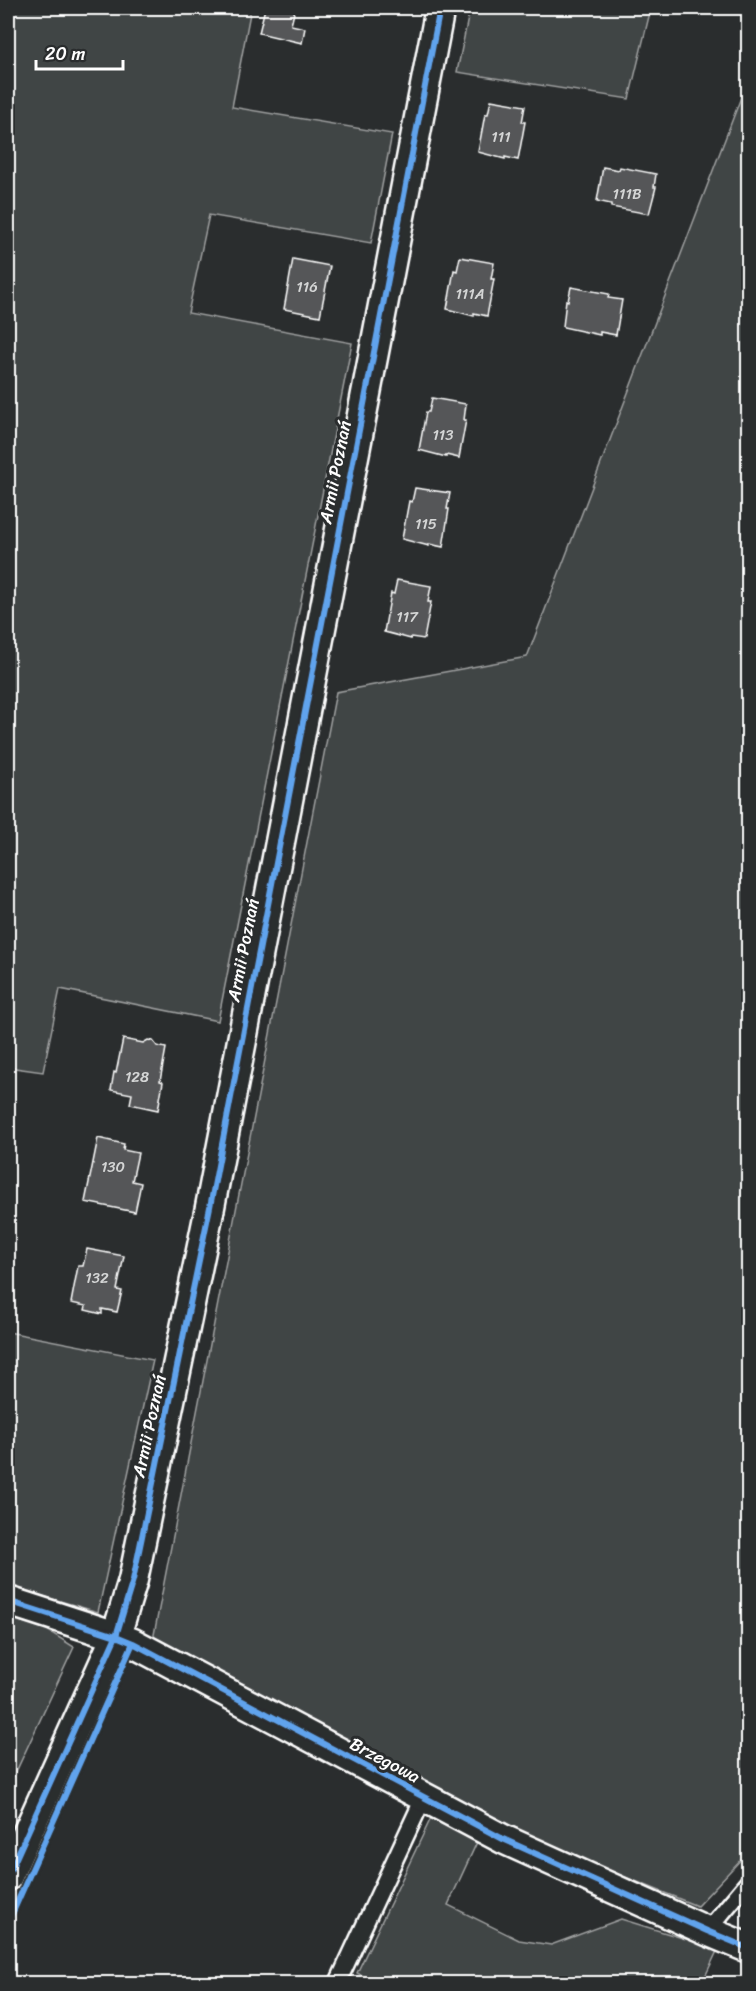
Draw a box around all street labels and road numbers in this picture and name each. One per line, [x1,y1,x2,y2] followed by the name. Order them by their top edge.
[309,417,361,527] street label: Armii Poznań
[217,895,269,1005] street label: Armii Poznań
[122,1371,176,1481] street label: Armii Poznań
[344,1728,426,1792] street label: Brzegowa

